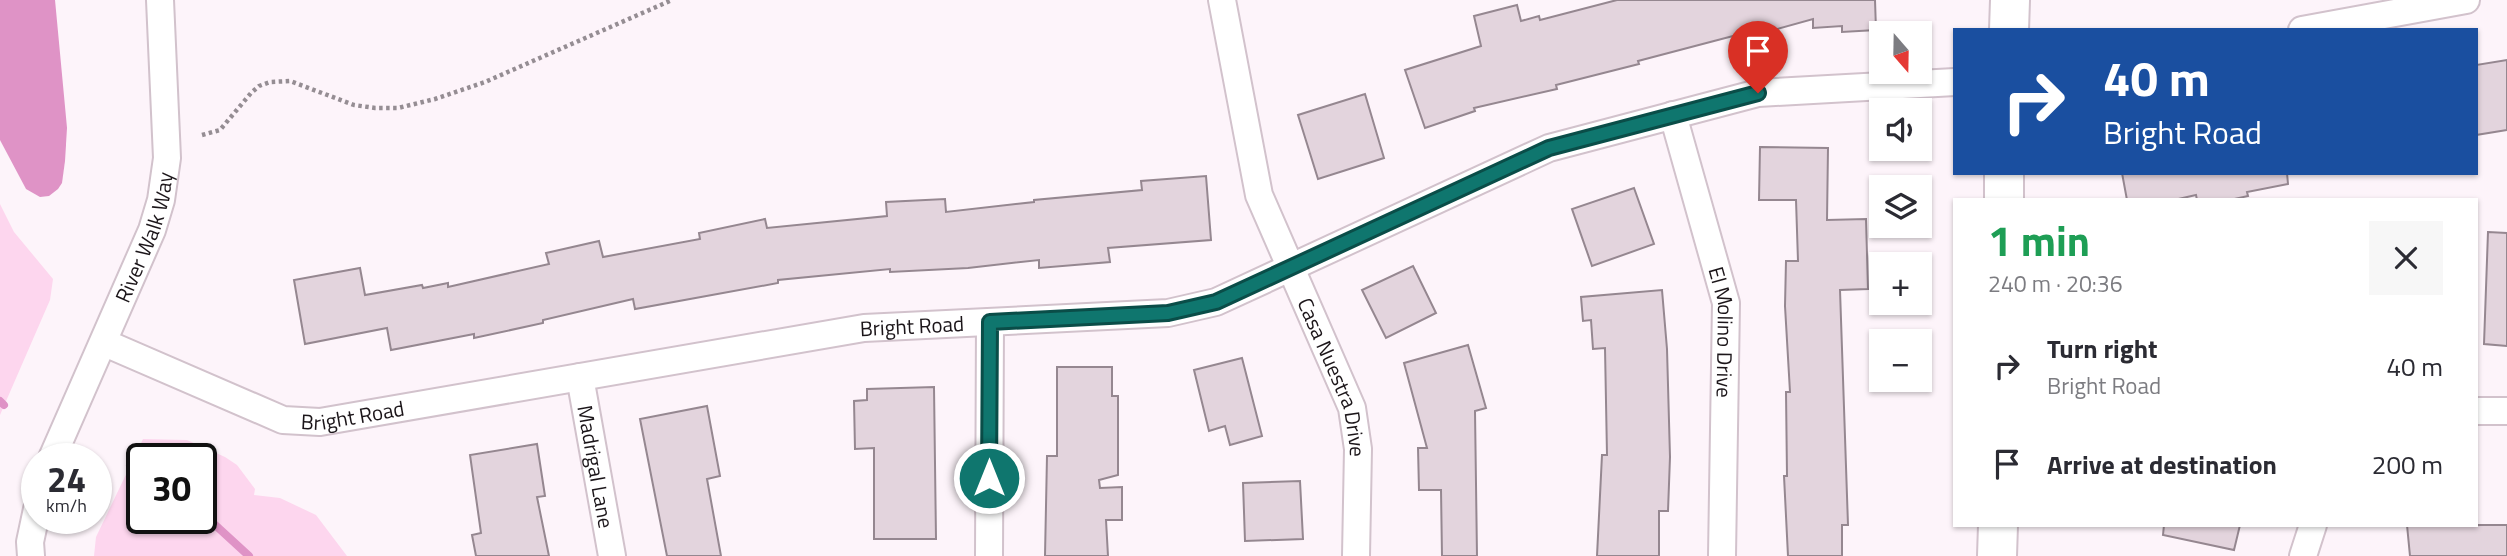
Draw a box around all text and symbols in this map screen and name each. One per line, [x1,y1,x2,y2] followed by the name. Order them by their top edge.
[1728,21,1788,93] pin
[1869,21,1932,84] north arrow
[1869,21,1932,392] map controls
[1739,32,1777,70] icon: arrive
[2103,40,2210,115] text: 40 m
[1988,56,2079,147] icon: right
[1869,98,1932,161] button: sound
[2103,108,2262,156] text: Bright Road
[106,170,181,307] street label: River Walk Way
[1869,175,1932,238] button: layers
[1988,208,2090,272] text: 1 min
[2369,221,2443,295] button: close
[1869,252,1932,315] button: +
[1700,263,1742,398] street label: El Molino Drive
[1988,266,2123,301] text: 240 m · 20:36
[1290,292,1374,457] street label: Casa Nuestra Drive
[859,307,965,344] street label: Bright Road
[1869,329,1932,392] button: −
[2047,329,2158,368] text: Turn right
[1988,347,2026,385] icon: right
[2386,347,2443,386] text: 40 m
[2047,368,2161,403] text: Bright Road
[300,392,407,438] street label: Bright Road
[569,403,623,531] street label: Madrigal Lane
[952,441,1026,515] position arrow
[126,443,217,534] speed limit sign: 30
[1988,445,2026,483] icon: arrive
[2047,445,2277,484] text: Arrive at destination
[2372,445,2443,484] text: 200 m
[47,452,86,506] text: 24
[46,492,87,519] text: km/h

